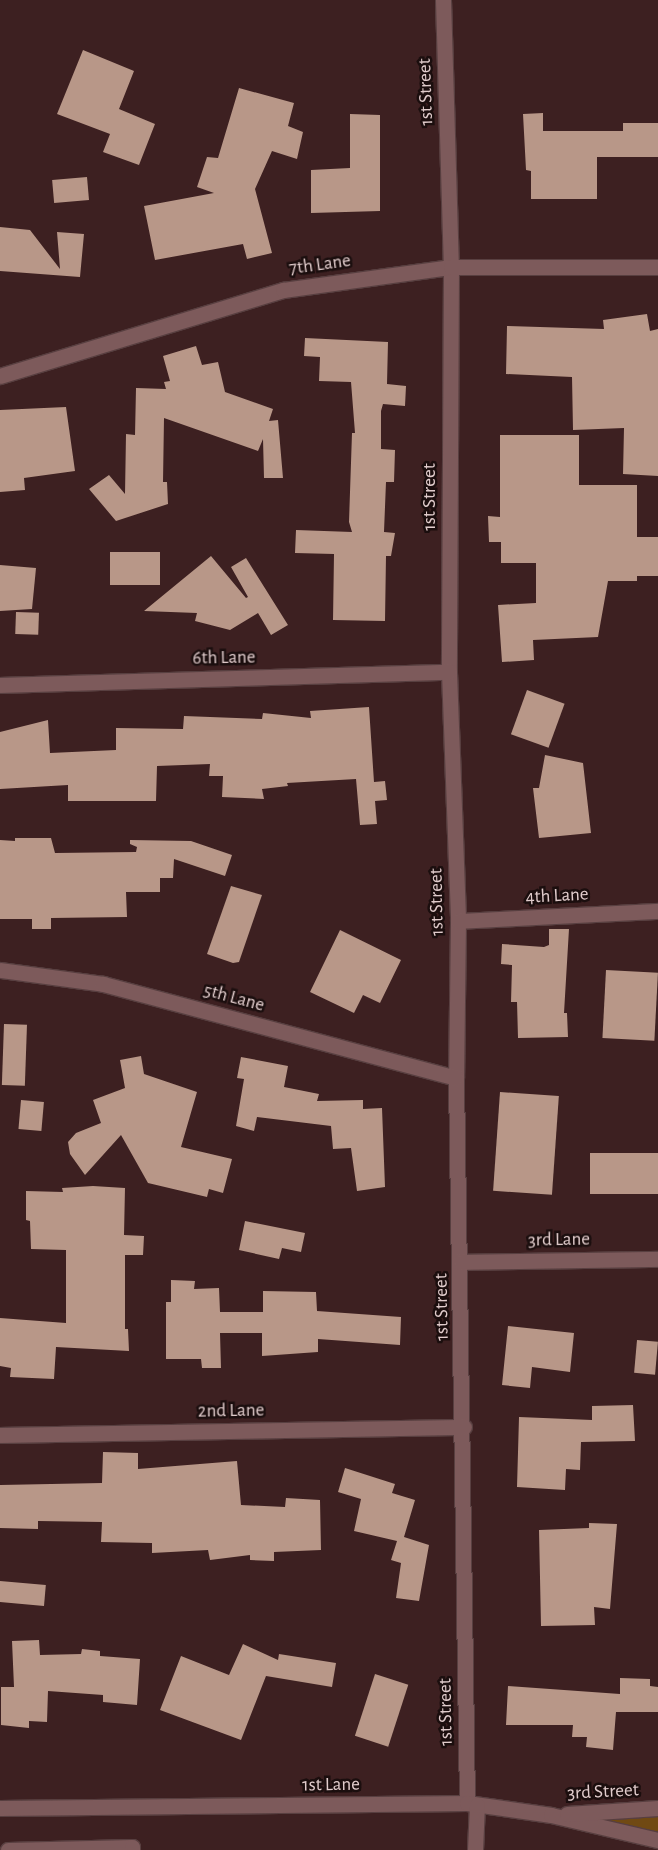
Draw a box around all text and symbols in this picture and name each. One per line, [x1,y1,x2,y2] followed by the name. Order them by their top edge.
[413,58,439,126] street label: 1st Street
[288,249,352,281] street label: 7th Lane
[419,463,441,531] street label: 1st Street
[192,646,256,670] street label: 6th Lane
[425,868,449,936] street label: 1st Street
[525,883,589,909] street label: 4th Lane
[201,979,267,1017] street label: 5th Lane
[528,1228,590,1252] street label: 3rd Lane
[430,1273,454,1341] street label: 1st Street
[198,1399,264,1423] street label: 2nd Lane
[434,1678,458,1746] street label: 1st Street
[302,1773,360,1797] street label: 1st Lane
[567,1779,639,1805] street label: 3rd Street

